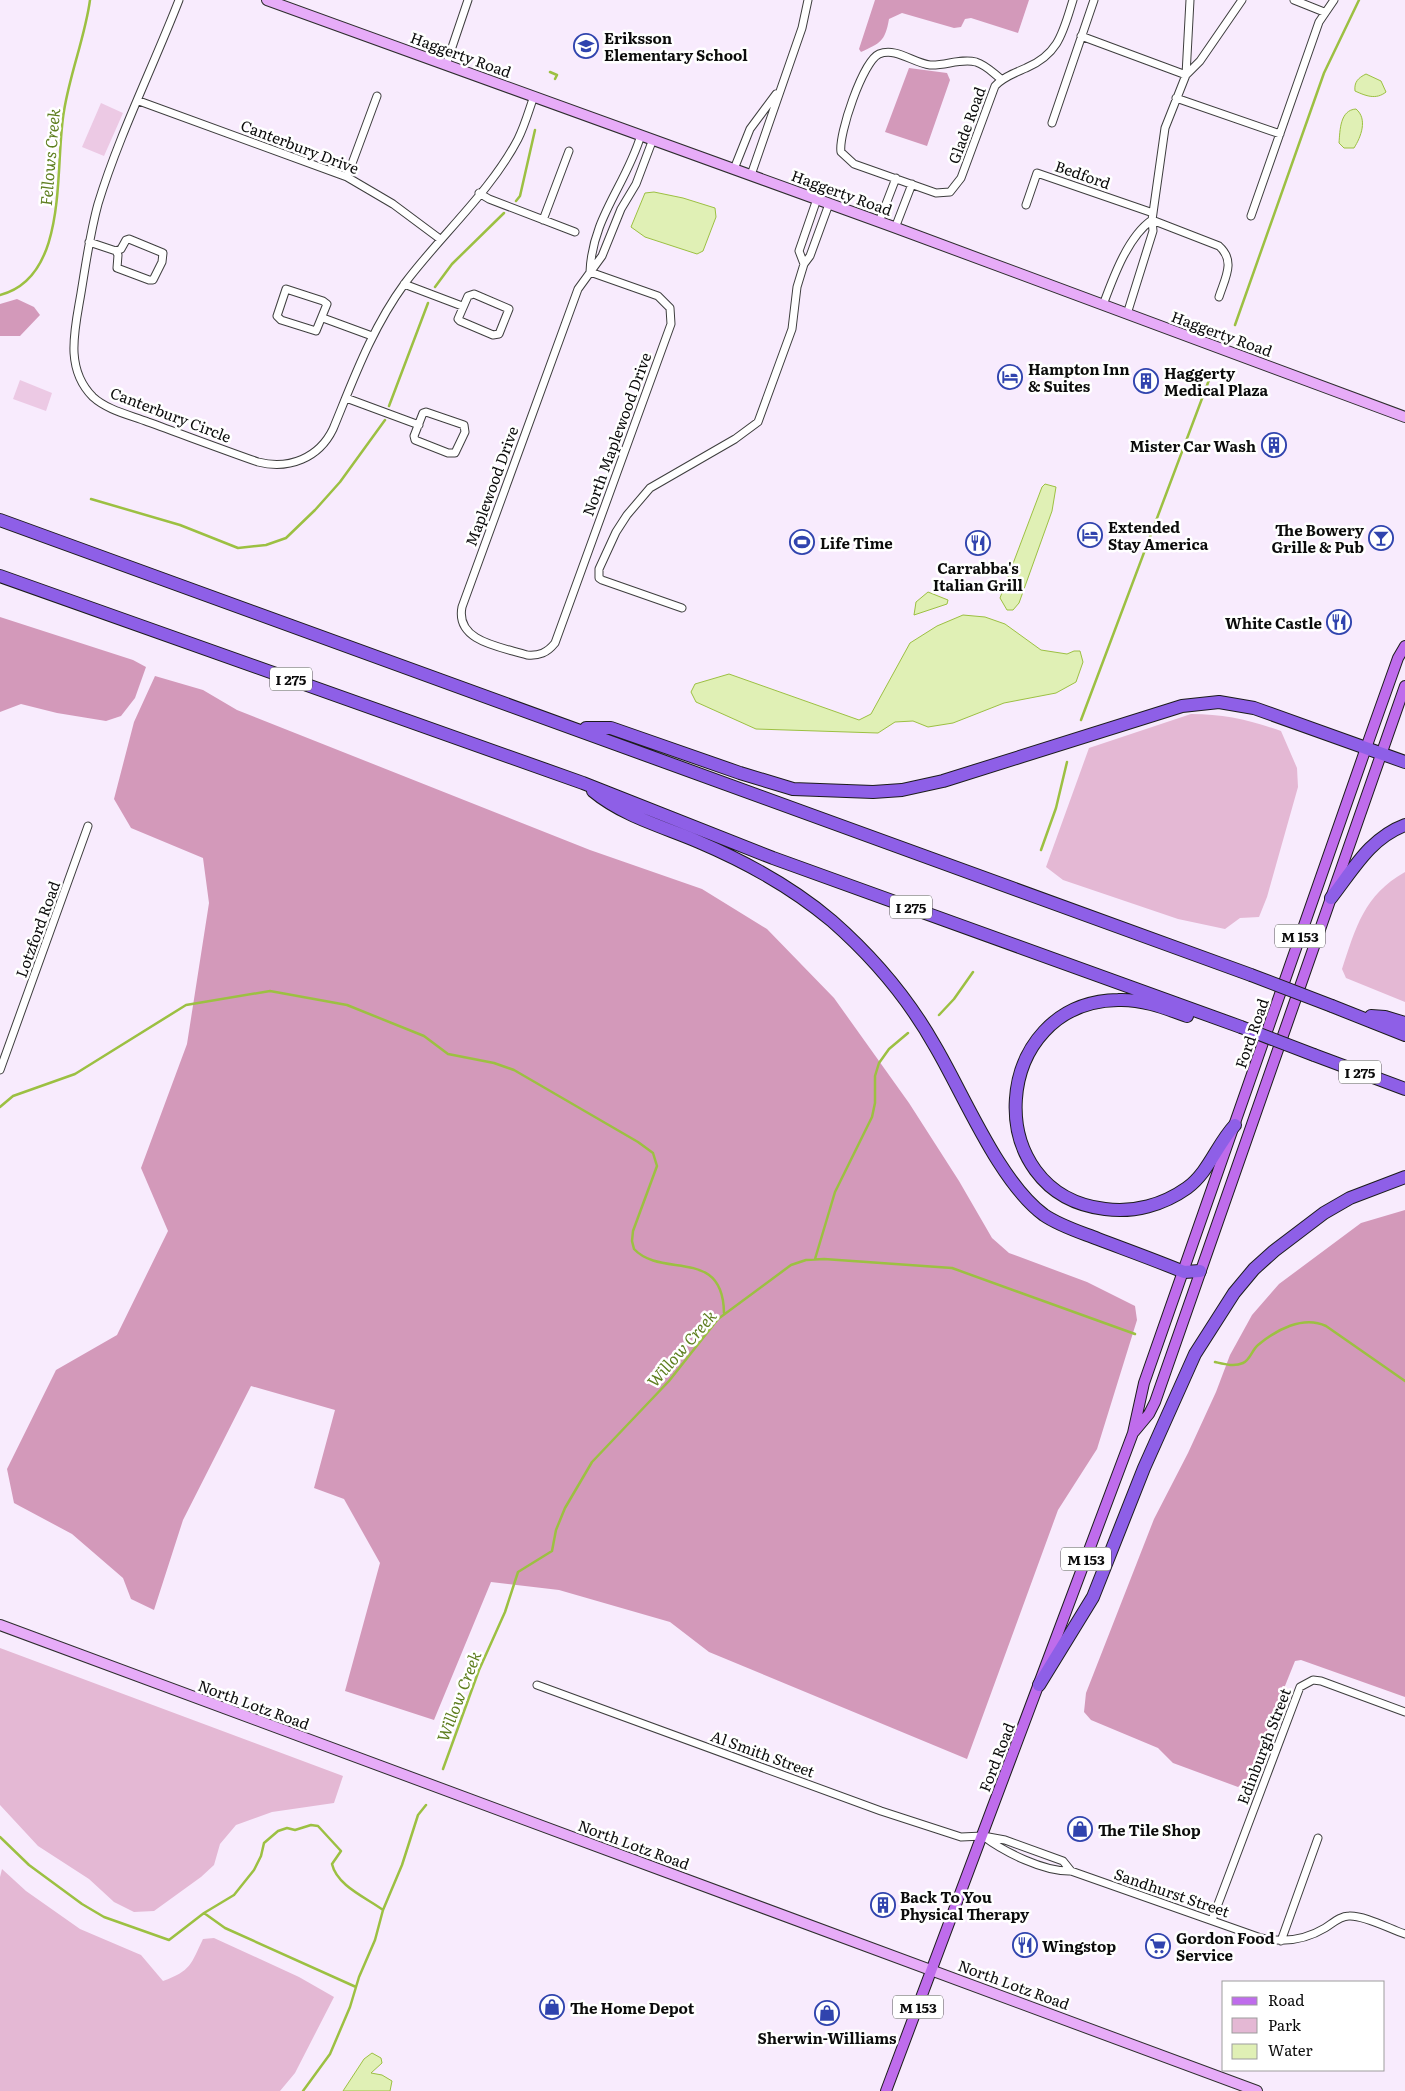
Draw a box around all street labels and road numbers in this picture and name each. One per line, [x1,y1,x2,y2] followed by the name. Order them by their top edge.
[407,25,515,83] street label: Haggerty Road
[941,83,991,167] street label: Glade Road
[238,113,363,179] street label: Canterbury Drive
[1052,154,1114,194] street label: Bedford
[788,163,896,221] street label: Haggerty Road
[1168,304,1276,362] street label: Haggerty Road
[576,349,656,519] street label: North Maplewood Drive
[107,380,235,448] street label: Canterbury Circle
[459,423,523,549] street label: Maplewood Drive
[270,668,312,691] road number: I 275
[9,877,65,981] street label: Lotzford Road
[890,896,932,919] road number: I 275
[1275,924,1325,948] road number: M 153
[1228,995,1274,1071] street label: Ford Road
[1339,1060,1381,1084] road number: I 275
[1061,1548,1111,1570] road number: M 153
[195,1673,313,1735] street label: North Lotz Road
[1230,1685,1296,1807] street label: Edinburgh Street
[972,1719,1020,1795] street label: Ford Road
[708,1724,818,1782] street label: Al Smith Street
[575,1813,693,1875] street label: North Lotz Road
[1111,1862,1233,1922] street label: Sandhurst Street
[955,1953,1073,2015] street label: North Lotz Road
[893,1995,943,2018] road number: M 153

